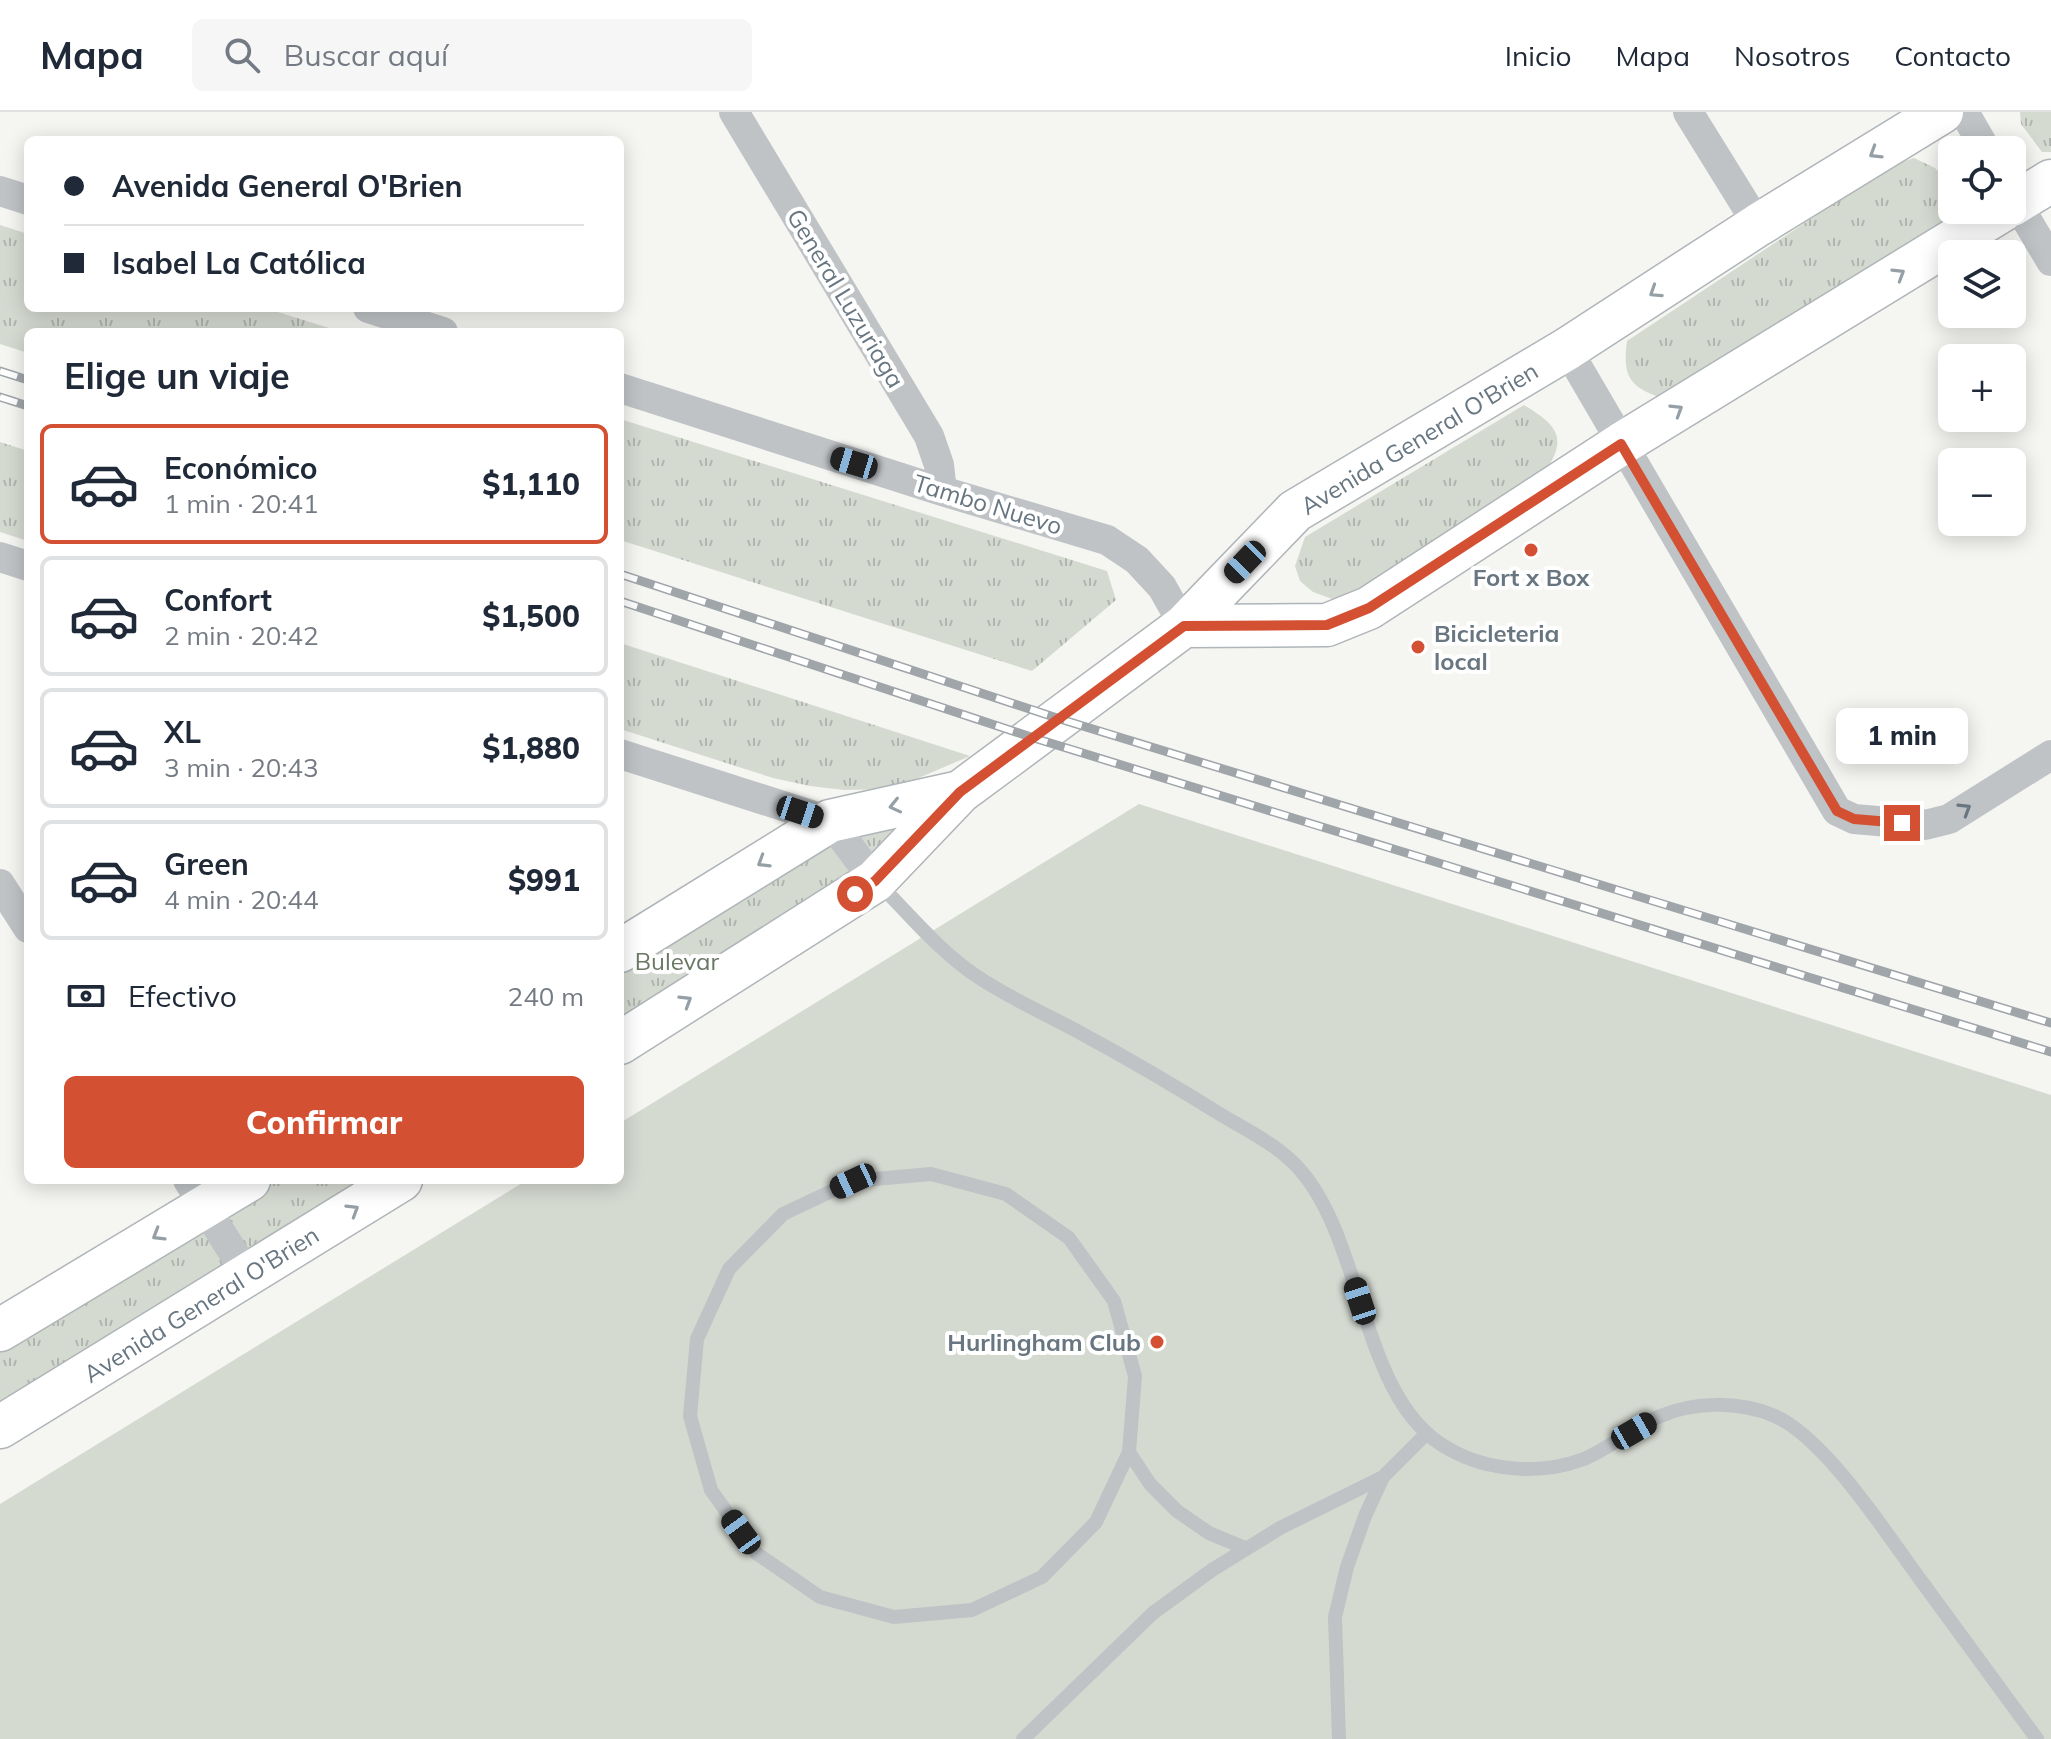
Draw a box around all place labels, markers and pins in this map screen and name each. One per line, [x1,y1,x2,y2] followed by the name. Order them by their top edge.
[1522,541,1540,559] marker: Fort x Box
[1473,562,1590,592] place label: Fort x Box
[1434,618,1559,676] place label: Bicicleteria local
[1409,638,1427,656] marker: Bicicleteria local
[947,1327,1141,1357] place label: Hurlingham Club
[1148,1333,1166,1351] marker: Hurlingham Club

